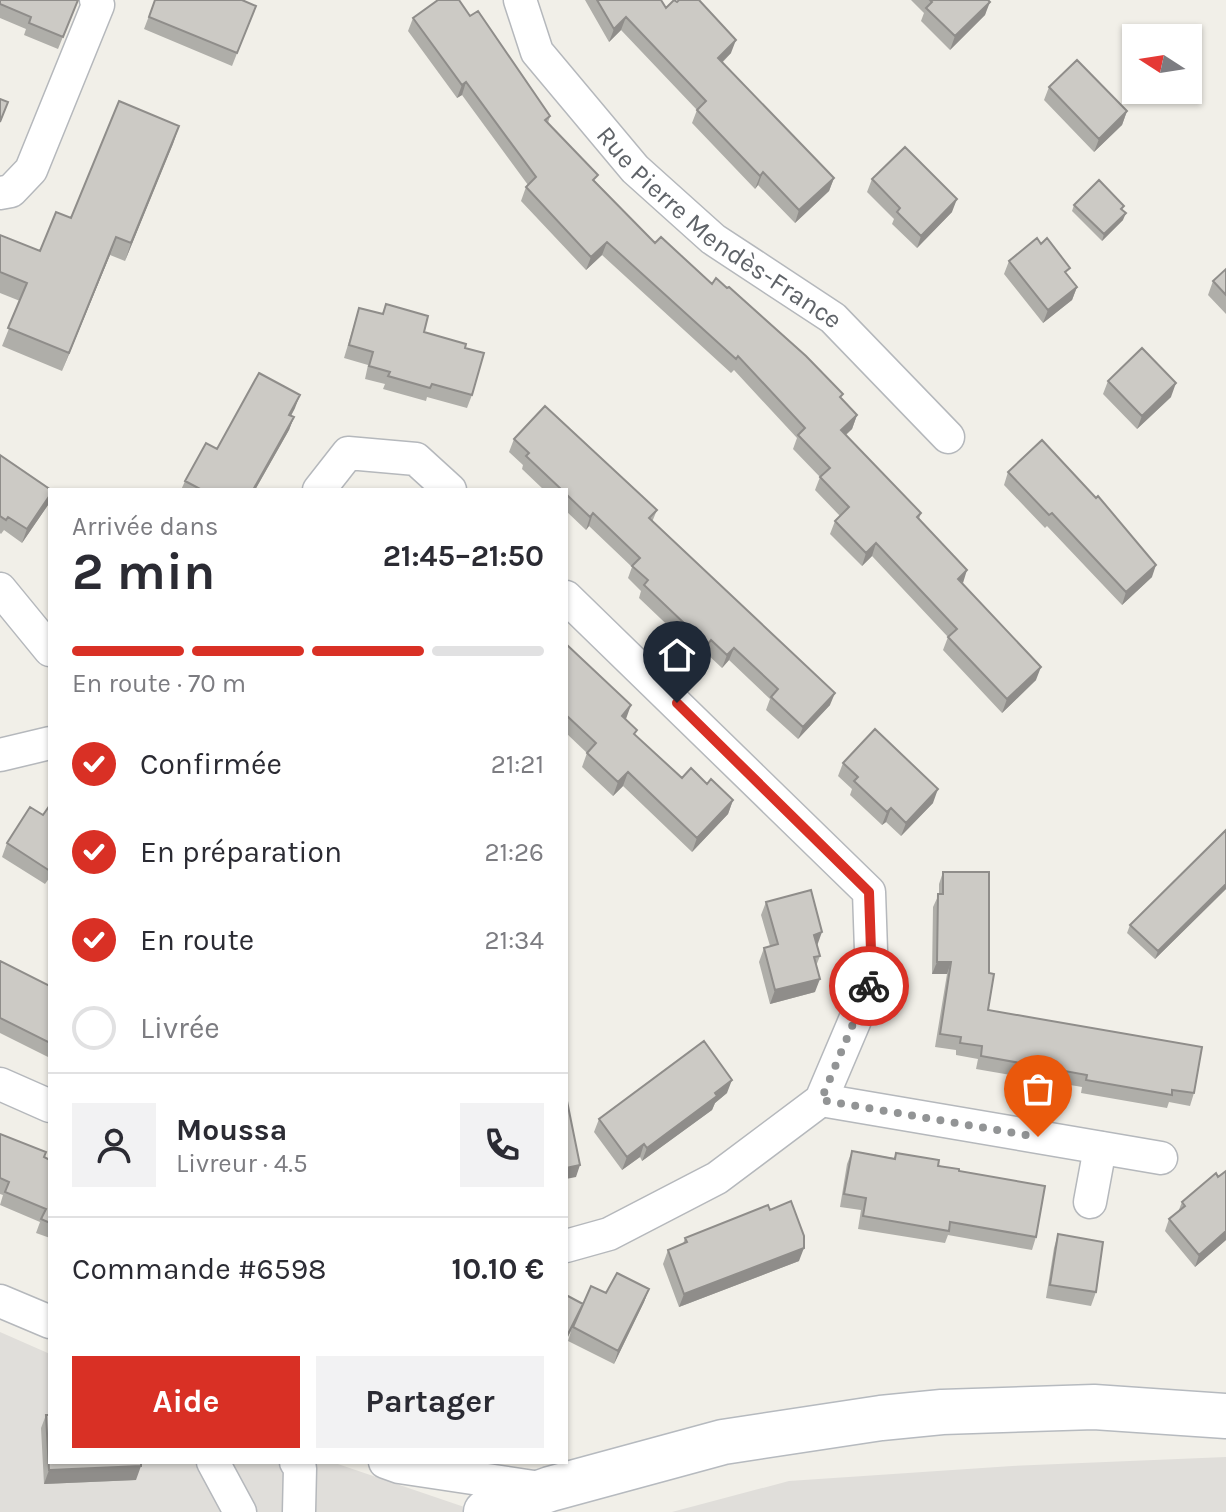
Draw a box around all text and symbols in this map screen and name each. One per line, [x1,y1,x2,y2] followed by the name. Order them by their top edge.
[1122,24,1202,104] north arrow
[1122,24,1202,104] map controls
[590,120,850,335] street label: Rue Pierre Mendès-France
[72,511,219,542] text: Arrivée dans
[383,538,544,574] text: 21:45–21:50
[72,541,215,602] text: 2 min
[643,621,711,703] pin
[655,633,699,677] icon: home
[72,668,246,699] text: En route · 70 m
[72,742,116,786] icon: check
[140,746,282,782] text: Confirmée
[491,749,544,780] text: 21:21
[72,830,116,874] icon: check
[140,834,342,870] text: En préparation
[484,837,544,868] text: 21:26
[72,918,116,962] icon: check
[140,922,254,958] text: En route
[484,925,544,956] text: 21:34
[829,946,909,1026] courier
[847,964,891,1008] icon: bike
[140,1010,220,1046] text: Livrée
[1004,1055,1072,1137] pin
[1016,1067,1060,1111] icon: bag
[72,1103,156,1187] button: person
[460,1103,544,1187] button: phone
[176,1112,287,1148] text: Moussa
[176,1148,308,1179] text: Livreur · 4.5
[72,1251,327,1287] text: Commande #6598
[452,1251,544,1287] text: 10.10 €
[72,1356,300,1448] button: Aide
[316,1356,544,1448] button: Partager

